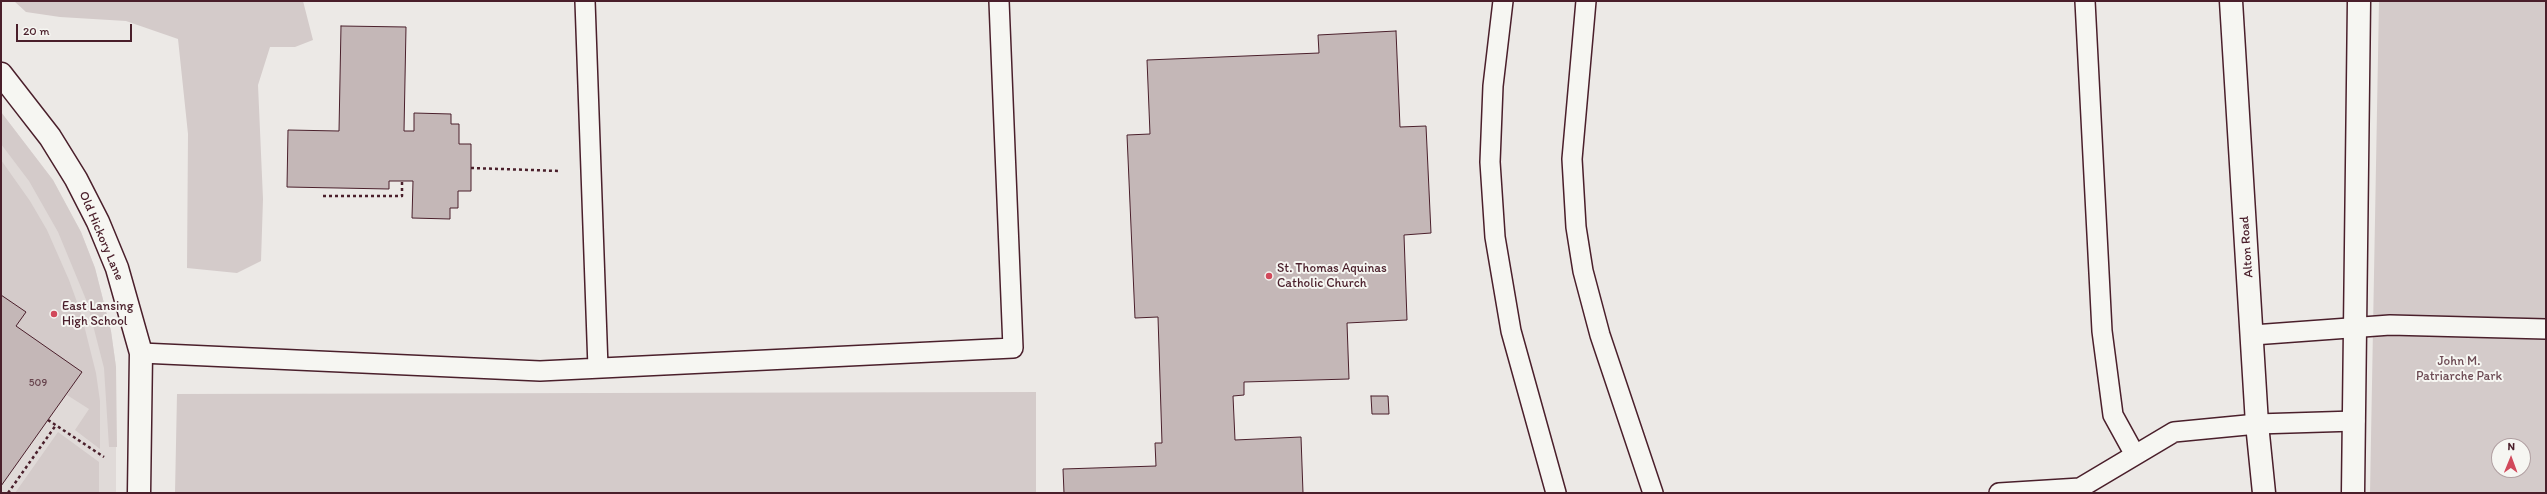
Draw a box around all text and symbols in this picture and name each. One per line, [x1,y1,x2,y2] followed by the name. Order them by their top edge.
[18,16,134,42] scale bar
[23,24,50,38] text: 20 m
[75,189,127,283] street label: Old Hickory Lane
[2237,216,2257,278] street label: Alton Road
[1277,261,1387,292] place label: St. Thomas Aquinas Catholic Church
[1264,271,1274,281] marker: St. Thomas Aquinas Catholic Church
[62,299,133,330] place label: East Lansing High School
[49,309,59,319] marker: East Lansing High School
[2416,354,2502,385] park label: John M. Patriarche Park
[29,376,47,390] house number: 509
[2491,438,2531,478] north arrow
[2507,440,2515,453] text: N

